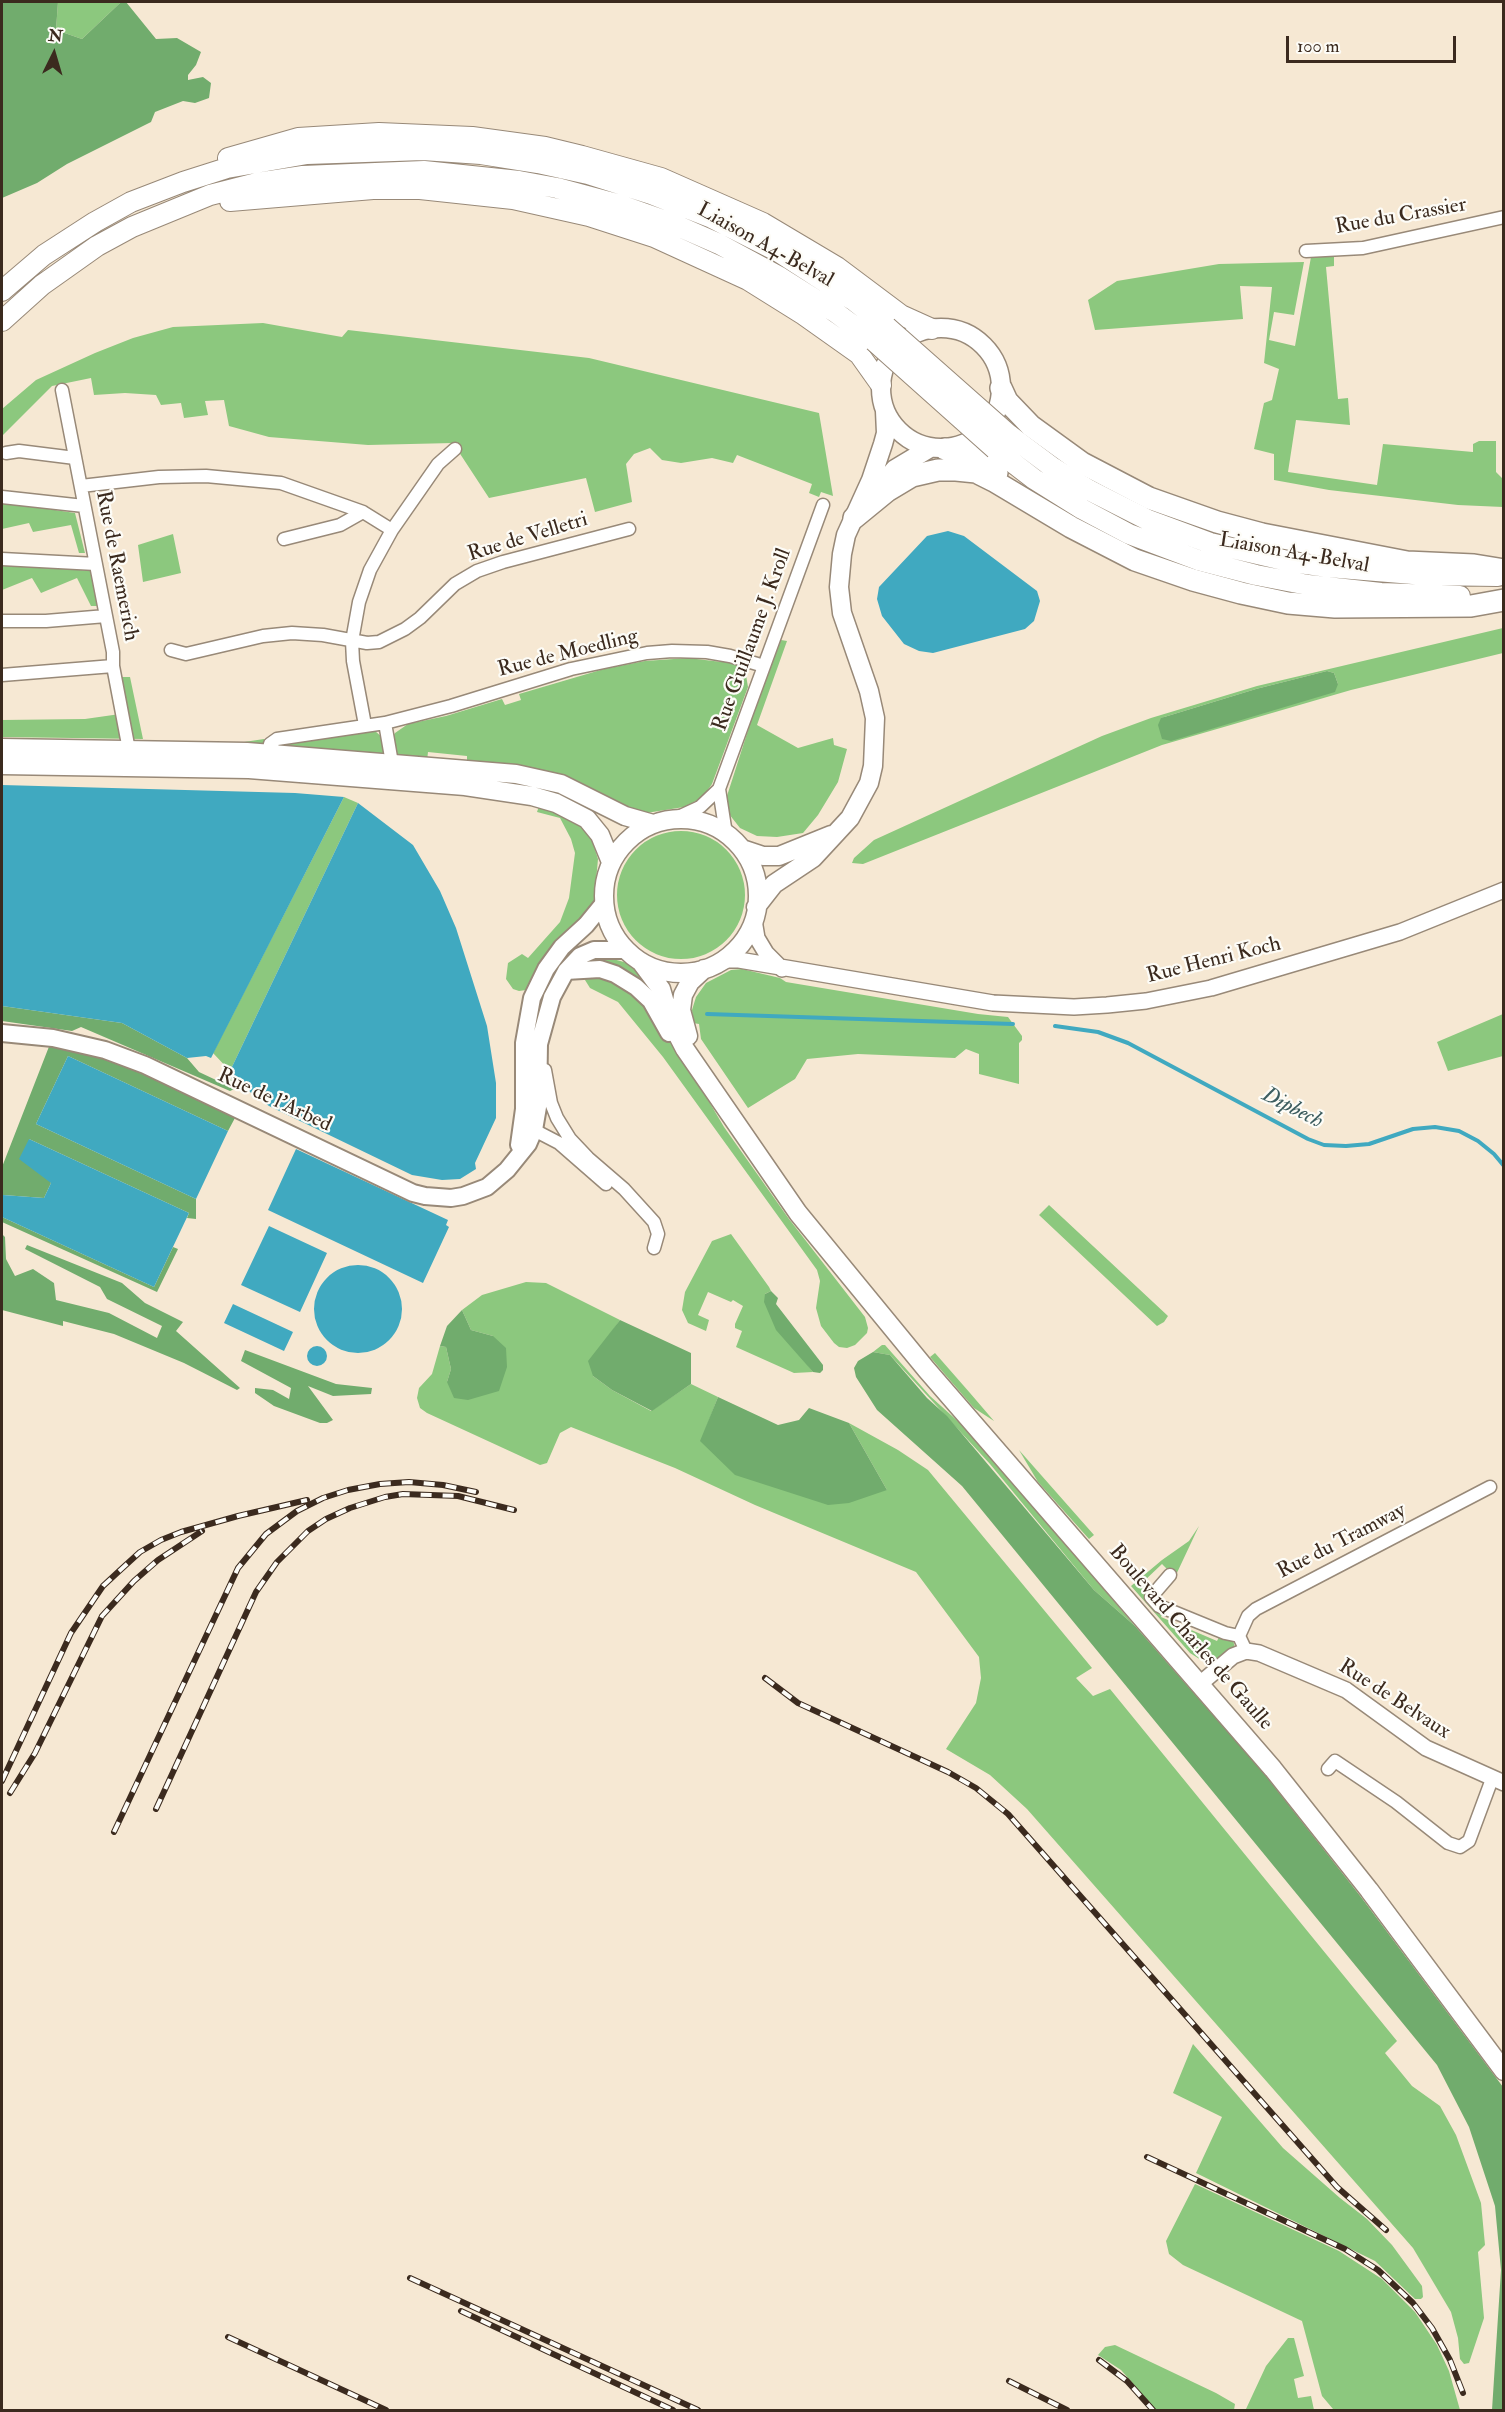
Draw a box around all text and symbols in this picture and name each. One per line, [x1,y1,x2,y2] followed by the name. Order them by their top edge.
[24,24,84,84] north arrow
[1289,24,1458,62] scale bar
[48,25,64,47] text: N
[1297,35,1340,58] text: 100 m
[1334,193,1468,241] street label: Rue du Crassier
[692,198,838,294] street label: Liaison A4-Belval
[89,489,143,643] street label: Rue de Raemerich
[465,508,591,568] street label: Rue de Velletri
[1217,528,1371,580] street label: Liaison A4-Belval
[708,545,798,735] street label: Rue Guillaume J. Kroll
[495,624,641,684] street label: Rue de Moedling
[1144,932,1284,990] street label: Rue Henri Koch
[213,1064,335,1138] street label: Rue de l'Arbed
[1257,1083,1327,1135] water label: Dipbech
[1274,1499,1410,1585] street label: Rue du Tramway
[1103,1540,1277,1736] street label: Boulevard Charles de Gaulle
[1333,1655,1455,1745] street label: Rue de Belvaux

